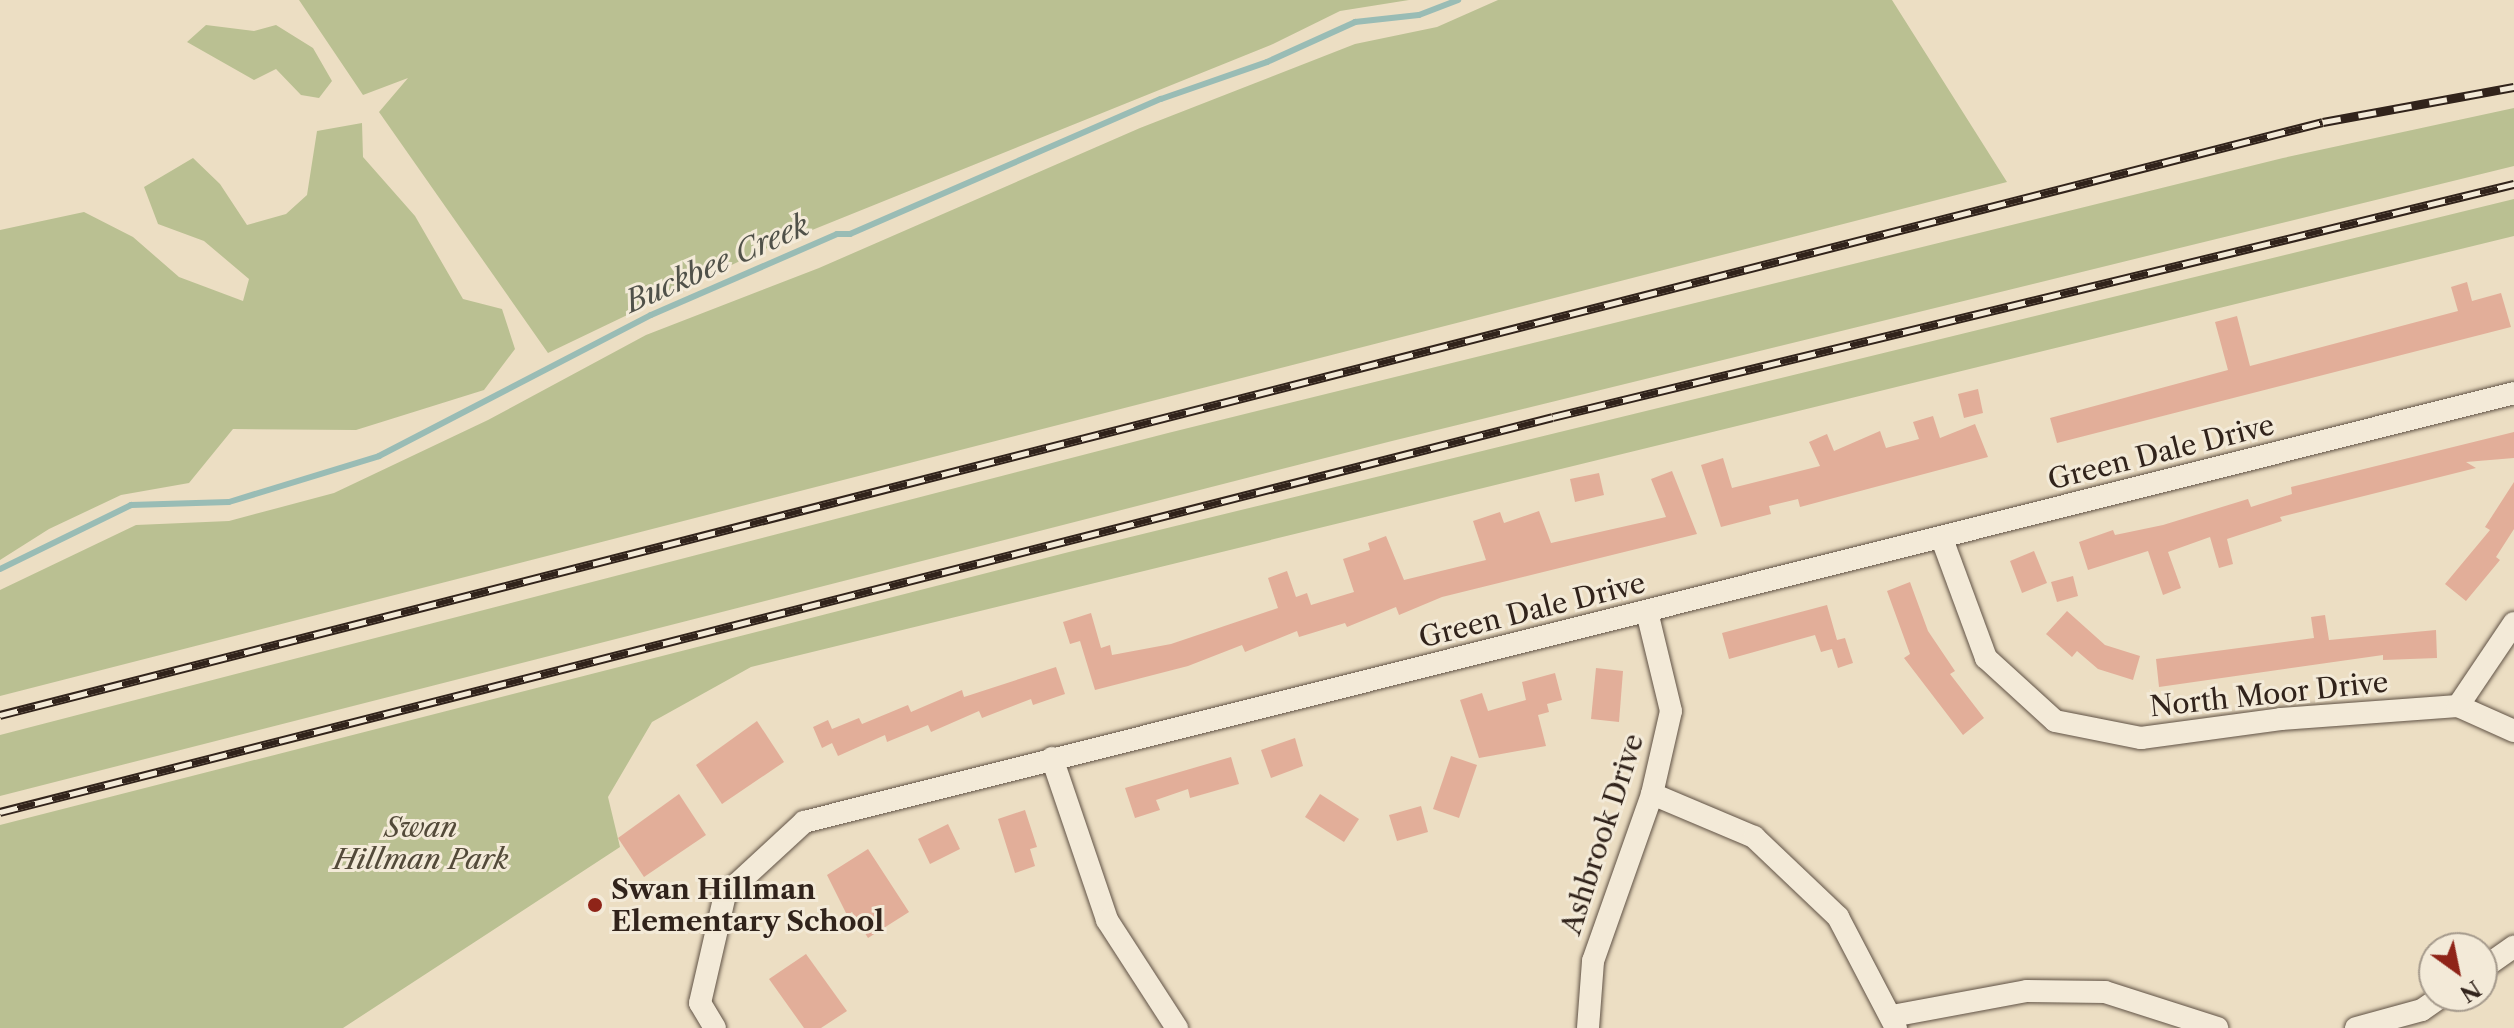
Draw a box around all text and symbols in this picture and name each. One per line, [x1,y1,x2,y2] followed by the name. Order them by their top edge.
[619,207,815,321] water label: Buckbee Creek
[2044,408,2278,496] street label: Green Dale Drive
[1415,566,1649,654] street label: Green Dale Drive
[2148,665,2390,723] street label: North Moor Drive
[1554,729,1650,939] street label: Ashbrook Drive
[333,810,509,876] park label: Swan Hillman Park
[611,872,885,938] place label: Swan Hillman Elementary School
[586,896,604,914] marker: Swan Hillman Elementary School
[2418,932,2498,1012] north arrow
[2455,974,2486,1007] text: N

